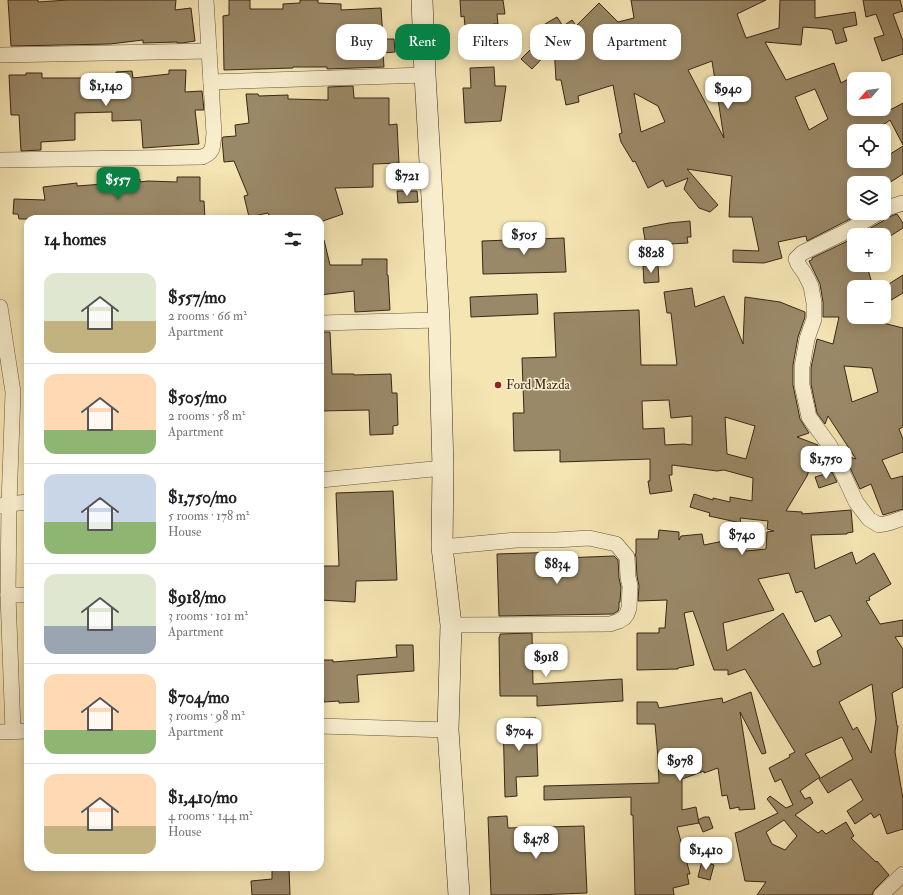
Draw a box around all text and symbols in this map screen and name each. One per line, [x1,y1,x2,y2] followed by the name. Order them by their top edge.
[336,24,387,60] chip: Buy
[395,24,450,60] chip: Rent
[458,24,522,60] chip: Filters
[530,24,585,60] chip: New
[593,24,681,60] chip: Apartment
[847,72,891,116] north arrow
[847,72,891,324] map controls
[73,73,139,107] pin: $1,140
[704,76,752,110] pin: $940
[89,78,123,94] text: $1,140
[714,81,742,97] text: $940
[847,124,891,168] button: locate
[383,163,431,197] pin: $721
[94,167,142,201] pin: $557
[395,168,419,184] text: $721
[106,172,130,188] text: $557
[847,176,891,220] button: layers
[500,222,548,256] pin: $505
[511,227,537,243] text: $505
[282,228,304,250] icon: filters
[847,228,891,272] button: +
[44,229,106,250] text: 14 homes
[627,240,675,274] pin: $828
[638,245,664,261] text: $828
[847,280,891,324] button: −
[168,287,226,308] text: $557/mo
[76,289,124,337] icon: home
[168,308,247,324] text: 2 rooms · 66 m²
[168,324,224,340] text: Apartment
[506,377,571,393] place label: Ford Mazda
[493,380,503,390] marker: Ford Mazda
[168,387,227,408] text: $505/mo
[76,390,124,438] icon: home
[168,408,246,424] text: 2 rooms · 58 m²
[168,424,224,440] text: Apartment
[793,446,859,480] pin: $1,750
[810,451,842,467] text: $1,750
[168,487,237,508] text: $1,750/mo
[76,490,124,538] icon: home
[168,508,250,524] text: 5 rooms · 178 m²
[718,522,766,556] pin: $740
[168,524,201,540] text: House
[729,527,755,543] text: $740
[533,551,581,585] pin: $834
[544,556,570,572] text: $834
[168,587,226,608] text: $918/mo
[76,590,124,638] icon: home
[168,608,248,624] text: 3 rooms · 101 m²
[168,624,224,640] text: Apartment
[522,644,570,678] pin: $918
[534,649,558,665] text: $918
[168,687,229,708] text: $704/mo
[76,690,124,738] icon: home
[168,708,245,724] text: 3 rooms · 98 m²
[495,718,543,752] pin: $704
[506,723,532,739] text: $704
[168,724,224,740] text: Apartment
[656,748,704,782] pin: $978
[667,753,693,769] text: $978
[168,787,238,808] text: $1,410/mo
[76,790,124,838] icon: home
[168,808,253,824] text: 4 rooms · 144 m²
[168,824,201,840] text: House
[512,826,560,860] pin: $478
[523,831,549,847] text: $478
[673,837,739,871] pin: $1,410
[689,842,723,858] text: $1,410

